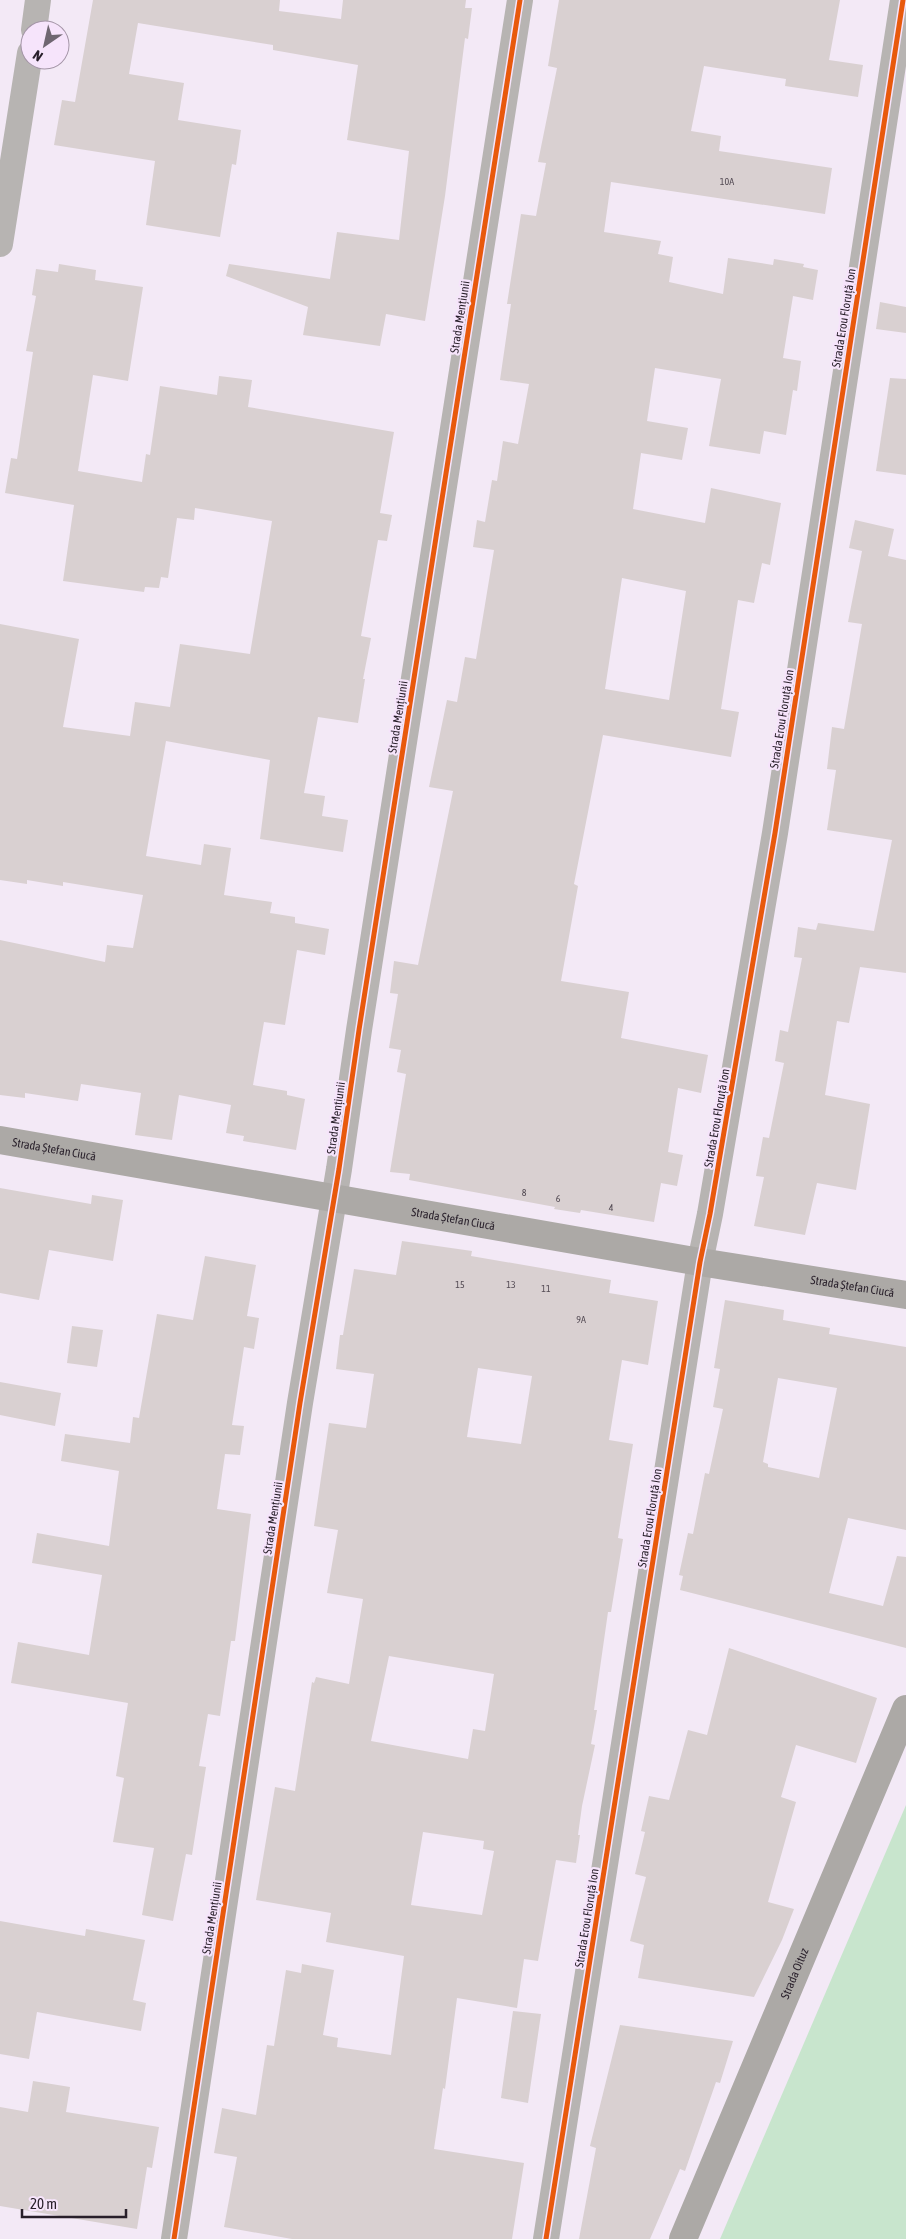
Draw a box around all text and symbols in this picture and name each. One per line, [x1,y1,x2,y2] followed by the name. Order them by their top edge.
[20,20,70,70] north arrow
[30,47,46,65] text: N
[720,176,734,187] house number: 10A
[829,267,859,369] street label: Strada Erou Floruță Ion
[447,280,473,354] street label: Strada Mențiunii
[767,668,797,770] street label: Strada Erou Floruță Ion
[385,680,411,754] street label: Strada Mențiunii
[701,1067,733,1169] street label: Strada Erou Floruță Ion
[324,1081,348,1155] street label: Strada Mențiunii
[11,1135,97,1164] street label: Strada Ștefan Ciucă
[522,1187,527,1198] house number: 8
[556,1193,561,1204] house number: 6
[609,1202,614,1213] house number: 4
[410,1205,496,1233] street label: Strada Ștefan Ciucă
[810,1273,895,1300] street label: Strada Ștefan Ciucă
[455,1279,465,1290] house number: 15
[506,1279,516,1290] house number: 13
[541,1283,551,1294] house number: 11
[576,1314,586,1325] house number: 9A
[635,1467,665,1569] street label: Strada Erou Floruță Ion
[260,1481,286,1555] street label: Strada Mențiunii
[572,1867,602,1969] street label: Strada Erou Floruță Ion
[199,1881,225,1955] street label: Strada Mențiunii
[778,1945,812,2001] street label: Strada Oituz
[22,2186,126,2218] scale bar
[30,2195,57,2212] text: 20 m

